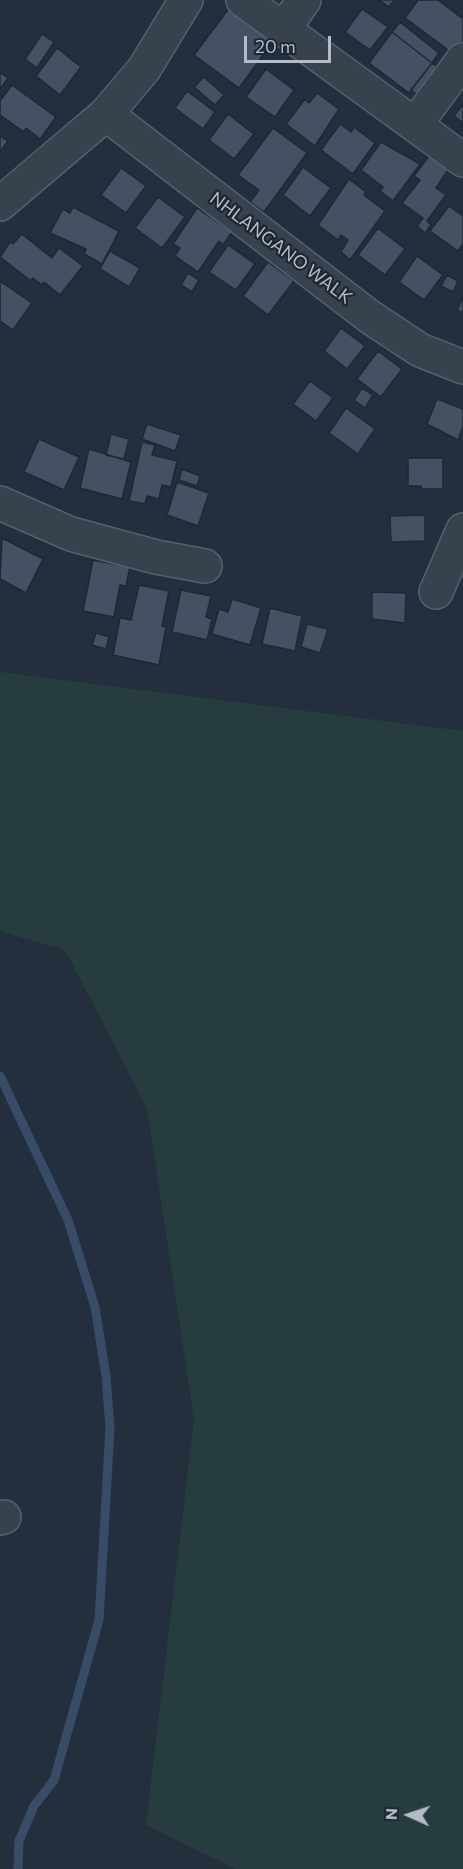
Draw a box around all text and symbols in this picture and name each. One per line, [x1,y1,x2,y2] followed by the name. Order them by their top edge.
[247,24,334,62] scale bar
[255,35,296,57] text: 20 m
[206,187,356,309] street label: NHLANGANO WALK
[379,1785,439,1845] north arrow
[381,1808,400,1821] text: N

